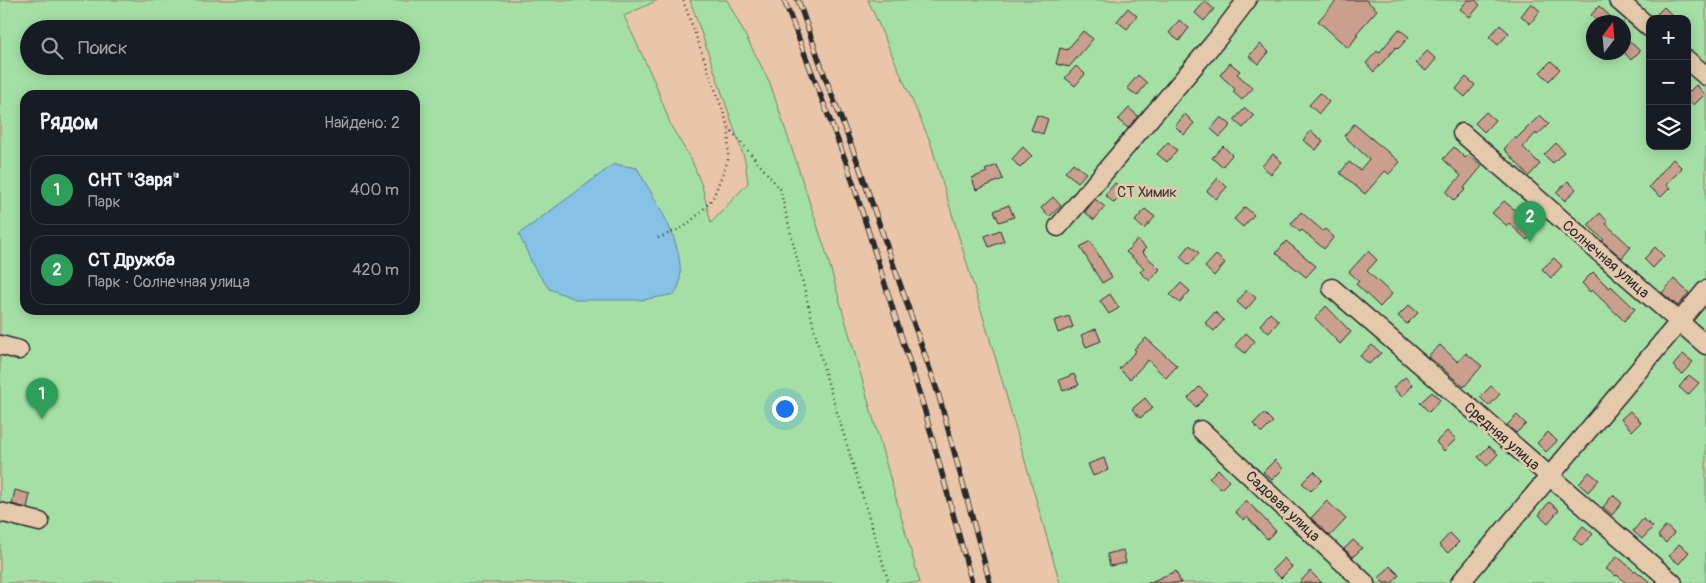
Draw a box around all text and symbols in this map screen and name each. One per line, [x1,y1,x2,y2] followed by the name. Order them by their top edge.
[1586,15,1631,60] north arrow
[1646,15,1691,150] map controls
[1646,15,1691,60] button: +
[20,20,420,75] search box
[38,34,66,62] icon: search
[78,36,128,60] text: Поиск
[1646,60,1691,105] button: −
[1646,105,1691,150] button: layers
[40,109,98,136] text: Рядом
[324,113,400,133] text: Найдено: 2
[88,168,180,192] text: СНТ "Заря"
[54,180,60,200] text: 1
[350,180,399,200] text: 400 m
[1117,183,1177,202] park label: СТ Химик
[88,192,121,212] text: Парк
[1514,201,1546,242] pin: 2
[1558,216,1653,303] street label: Солнечная улица
[88,248,175,272] text: СТ Дружба
[53,260,61,280] text: 2
[352,260,399,280] text: 420 m
[88,272,250,292] text: Парк · Солнечная улица
[26,378,58,419] pin: 1
[772,396,798,422] your location
[1460,398,1544,475] street label: Средняя улица
[1241,467,1324,546] street label: Садовая улица

